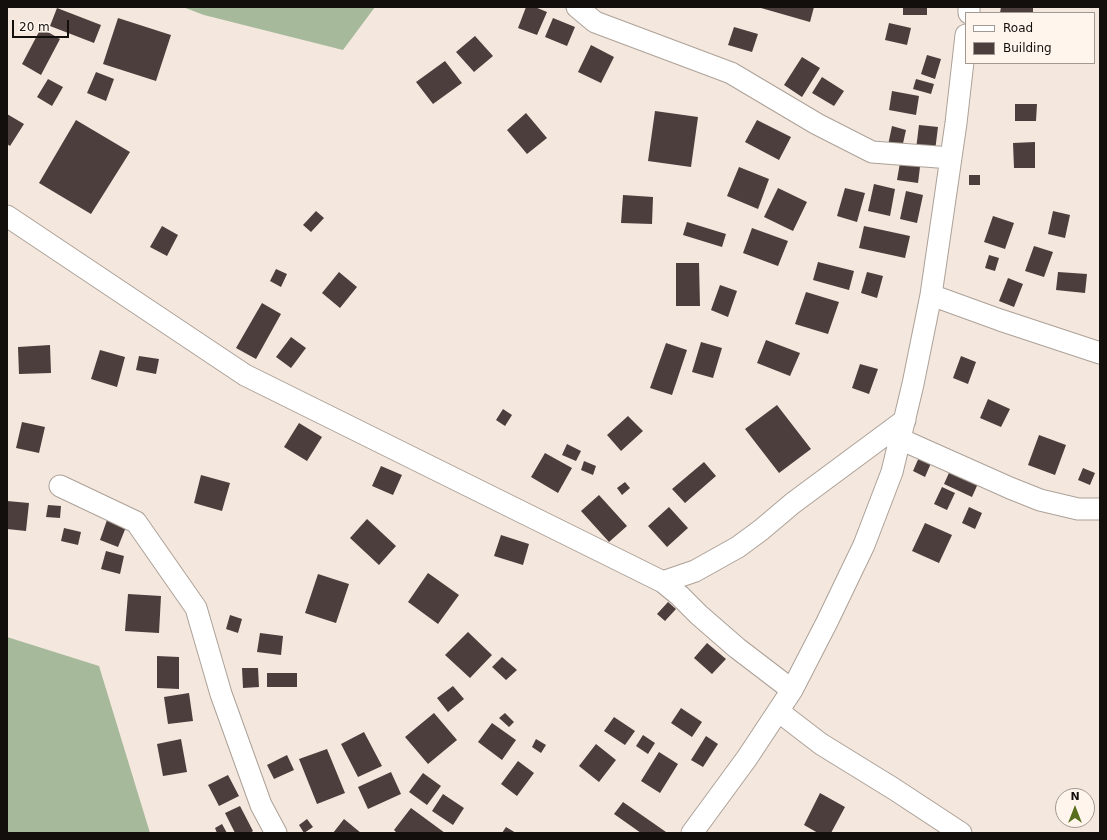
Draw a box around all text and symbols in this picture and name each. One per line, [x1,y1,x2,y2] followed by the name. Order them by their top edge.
[14,12,71,38] scale bar
[965,12,1095,64] legend
[19,20,50,34] text: 20 m
[1003,21,1033,35] text: Road
[1003,41,1052,55] text: Building
[1055,788,1095,828] north arrow
[1070,790,1080,803] text: N

